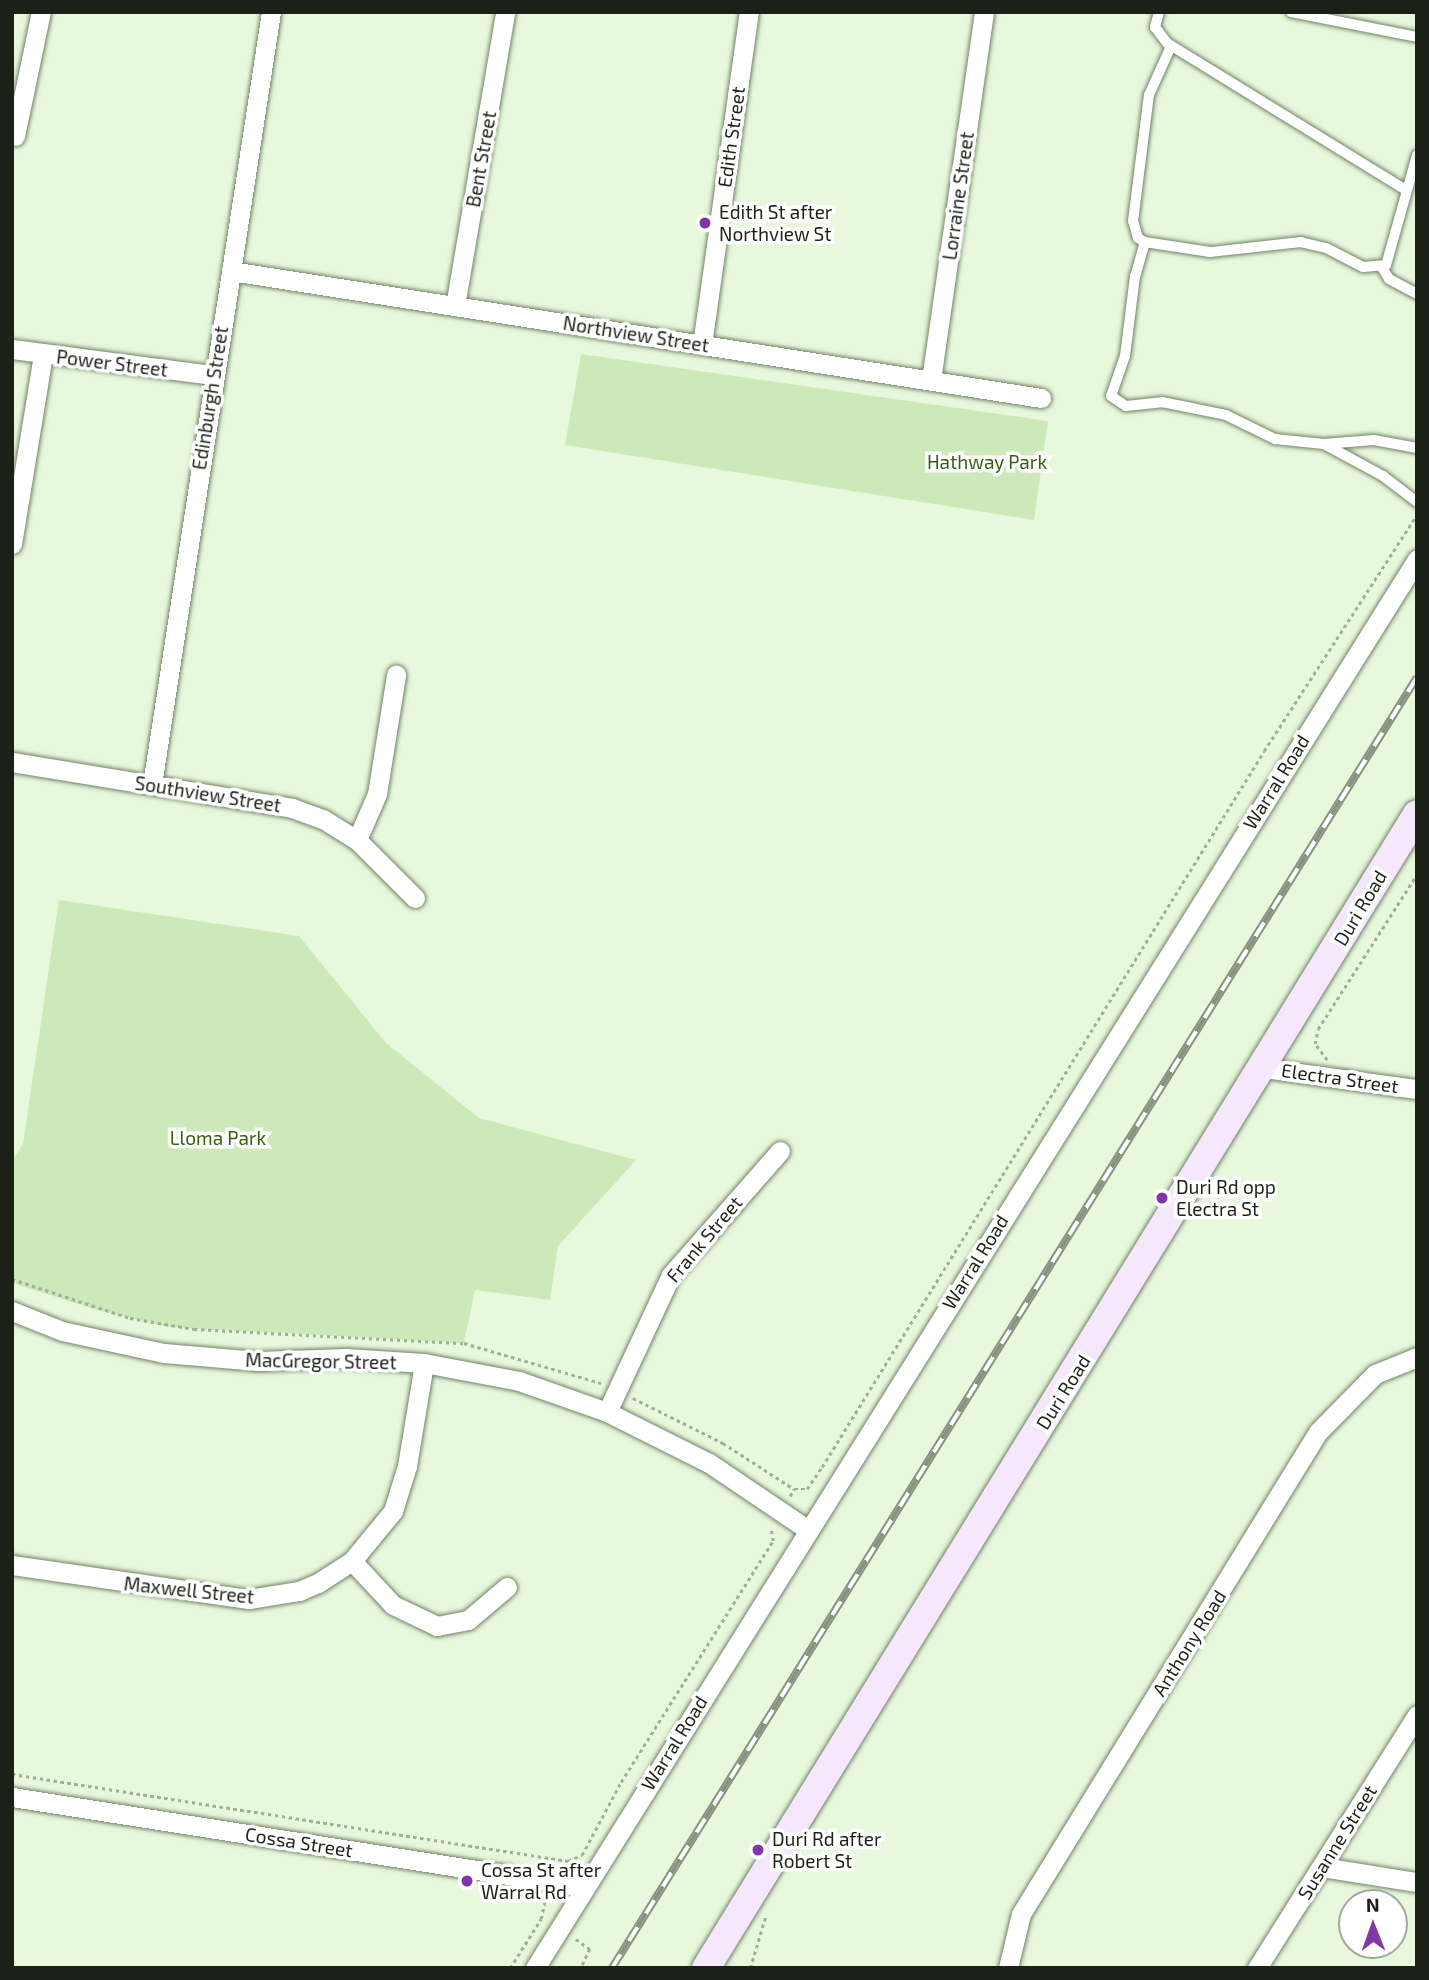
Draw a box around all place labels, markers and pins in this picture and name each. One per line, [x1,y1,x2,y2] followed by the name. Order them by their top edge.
[719,201,832,245] place label: Edith St after Northview St
[697,215,713,231] marker: Edith St after Northview St
[1176,1176,1276,1220] place label: Duri Rd opp Electra St
[1154,1190,1170,1206] marker: Duri Rd opp Electra St
[772,1828,882,1872] place label: Duri Rd after Robert St
[750,1842,766,1858] marker: Duri Rd after Robert St
[481,1859,601,1903] place label: Cossa St after Warral Rd
[459,1873,475,1889] marker: Cossa St after Warral Rd

